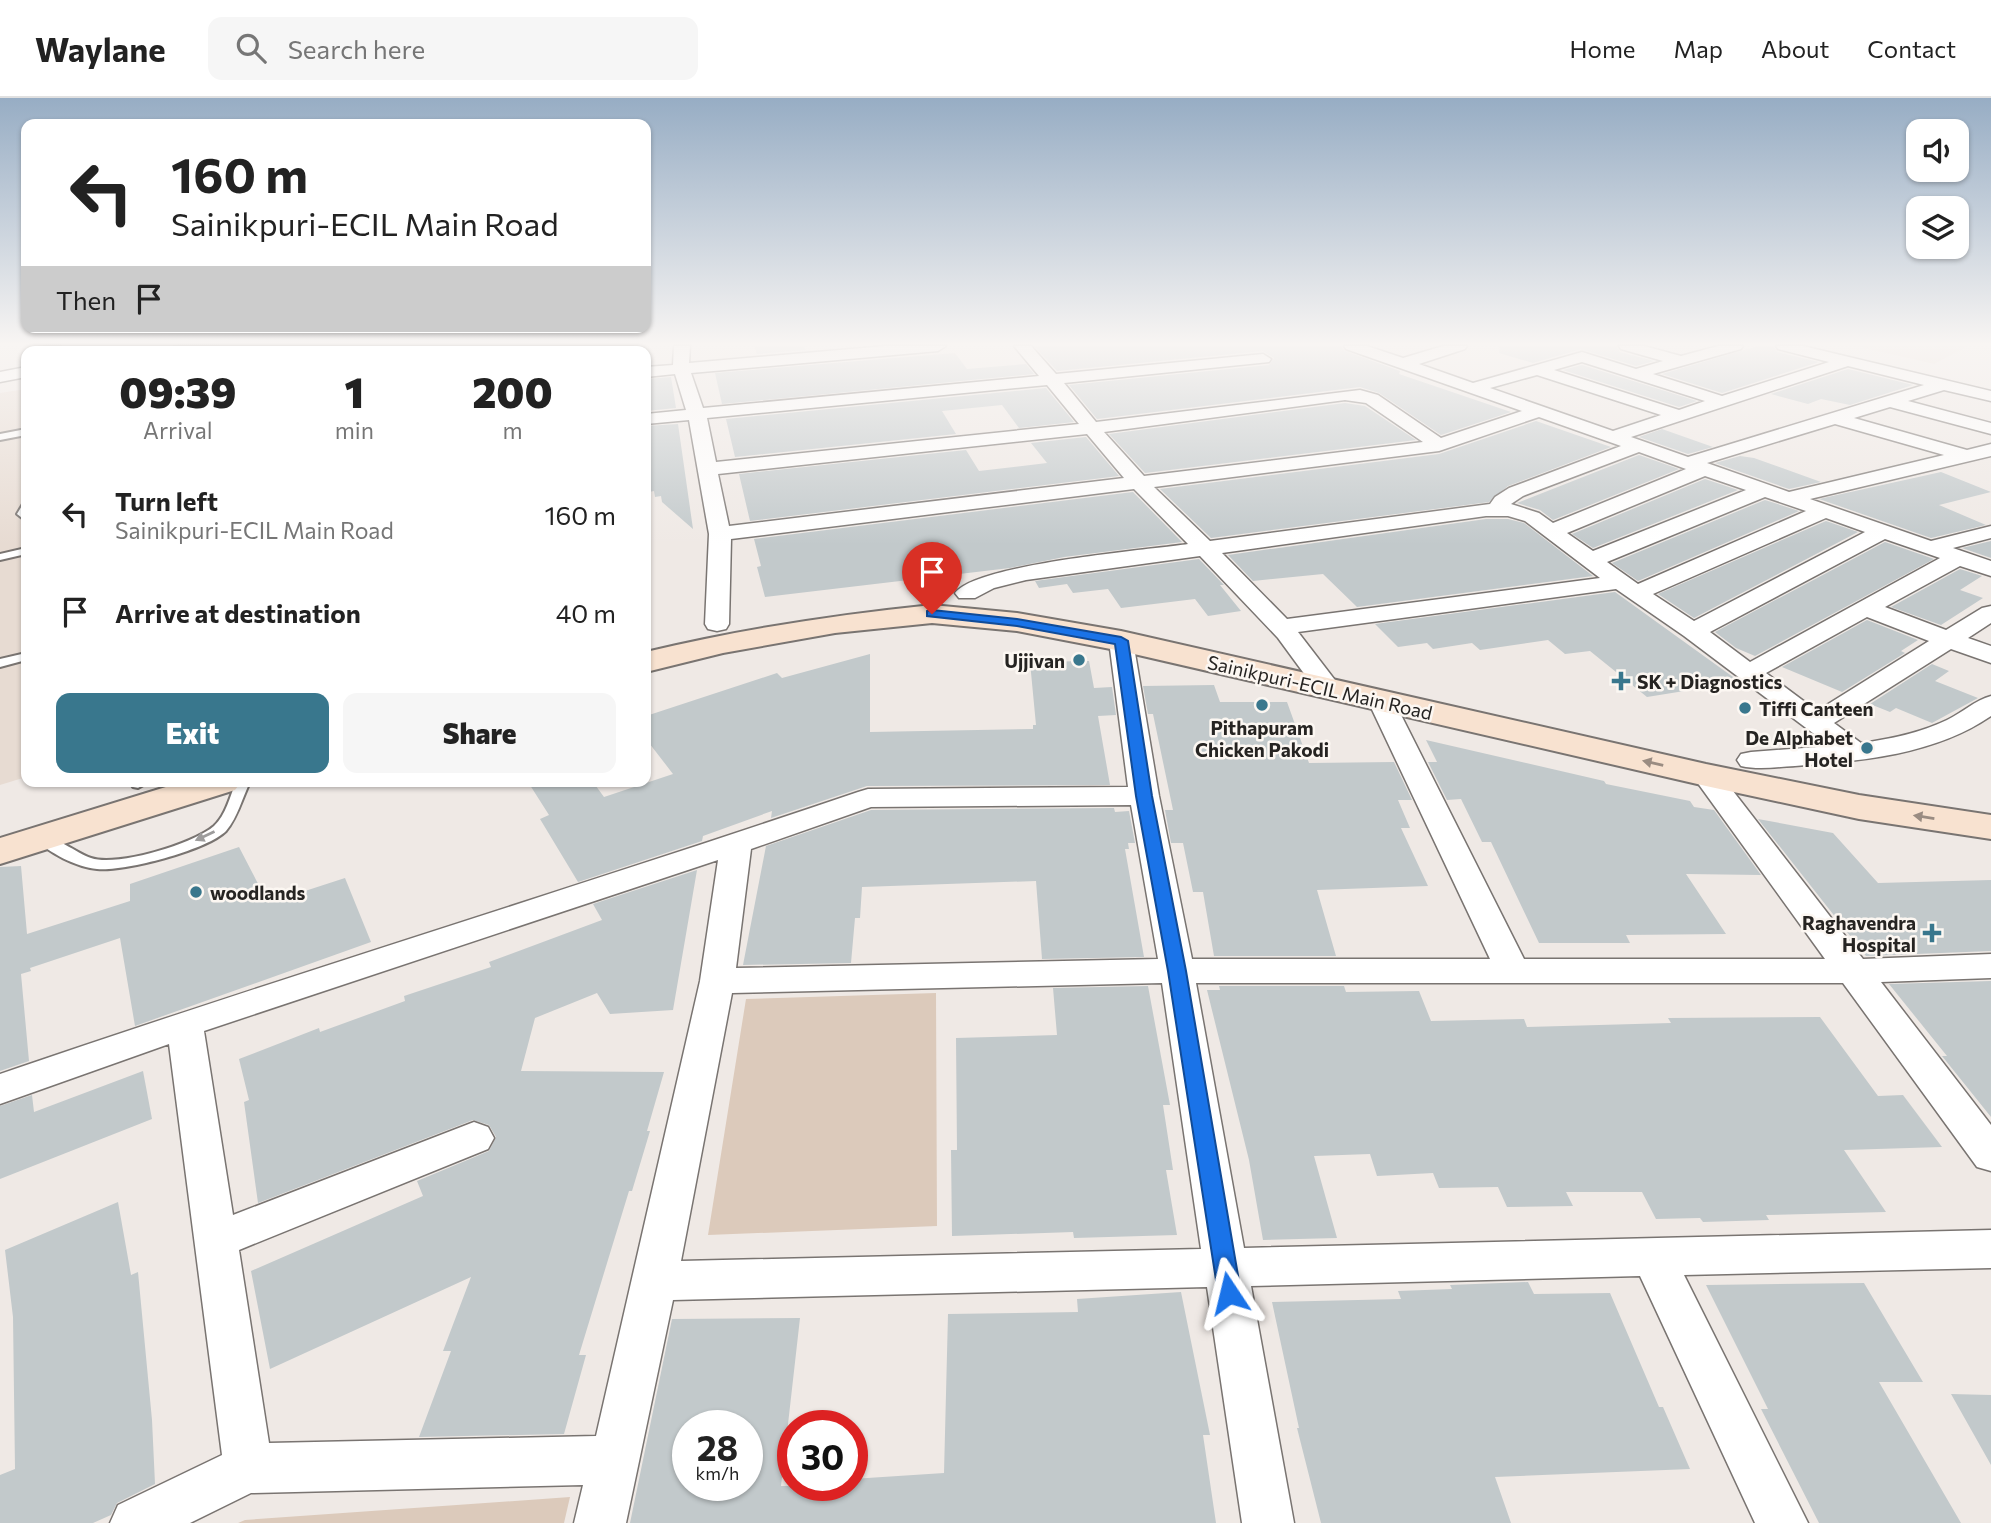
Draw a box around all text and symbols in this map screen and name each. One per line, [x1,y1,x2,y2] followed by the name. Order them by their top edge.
[208,17,698,80] search box
[35,28,166,69] text: Waylane
[232,29,270,67] icon: search
[288,33,425,64] text: Search here
[1570,34,1636,63] text: Home
[1674,34,1723,63] text: Map
[1761,34,1829,63] text: About
[1867,34,1956,63] text: Contact
[1906,119,1969,259] map controls
[1906,119,1969,182] button: sound
[171,143,308,203] text: 160 m
[56,147,147,238] icon: left
[1906,196,1969,259] button: layers
[171,203,559,243] text: Sainikpuri-ECIL Main Road
[130,280,168,318] icon: arrive
[56,284,116,315] text: Then
[119,365,236,417] text: 09:39
[345,365,364,417] text: 1
[472,365,553,417] text: 200
[143,416,213,444] text: Arrival
[335,416,374,444] text: min
[502,416,522,444] text: m
[115,485,218,516] text: Turn left
[56,495,94,533] icon: left
[544,499,616,530] text: 160 m
[115,516,394,544] text: Sainikpuri-ECIL Main Road
[902,542,962,614] pin
[913,553,951,591] icon: arrive
[56,593,94,631] icon: arrive
[115,597,361,628] text: Arrive at destination
[556,597,616,628] text: 40 m
[1004,649,1065,672] place label: Ujjivan
[1205,650,1435,724] street label: Sainikpuri-ECIL Main Road
[1071,652,1087,668] marker: Ujjivan
[1637,670,1782,693] place label: SK + Diagnostics
[1611,671,1631,691] marker: SK + Diagnostics
[56,693,329,773] button: Exit
[343,693,616,773] button: Share
[1254,697,1270,713] marker: Pithapuram Chicken Pakodi
[1759,697,1873,720] place label: Tiffi Canteen
[1737,700,1753,716] marker: Tiffi Canteen
[1195,716,1329,761] place label: Pithapuram Chicken Pakodi
[1745,726,1853,771] place label: De Alphabet Hotel
[1859,740,1875,756] marker: De Alphabet Hotel
[1641,757,1663,768] one-way arrow
[1912,811,1934,822] one-way arrow
[195,830,215,842] one-way arrow
[210,881,305,904] place label: woodlands
[188,884,204,900] marker: woodlands
[1802,911,1916,956] place label: Raghavendra Hospital
[1922,923,1942,943] marker: Raghavendra Hospital
[1192,1256,1266,1330] position arrow
[777,1410,868,1501] speed limit sign: 30
[697,1425,738,1468] text: 28
[696,1462,739,1484] text: km/h

